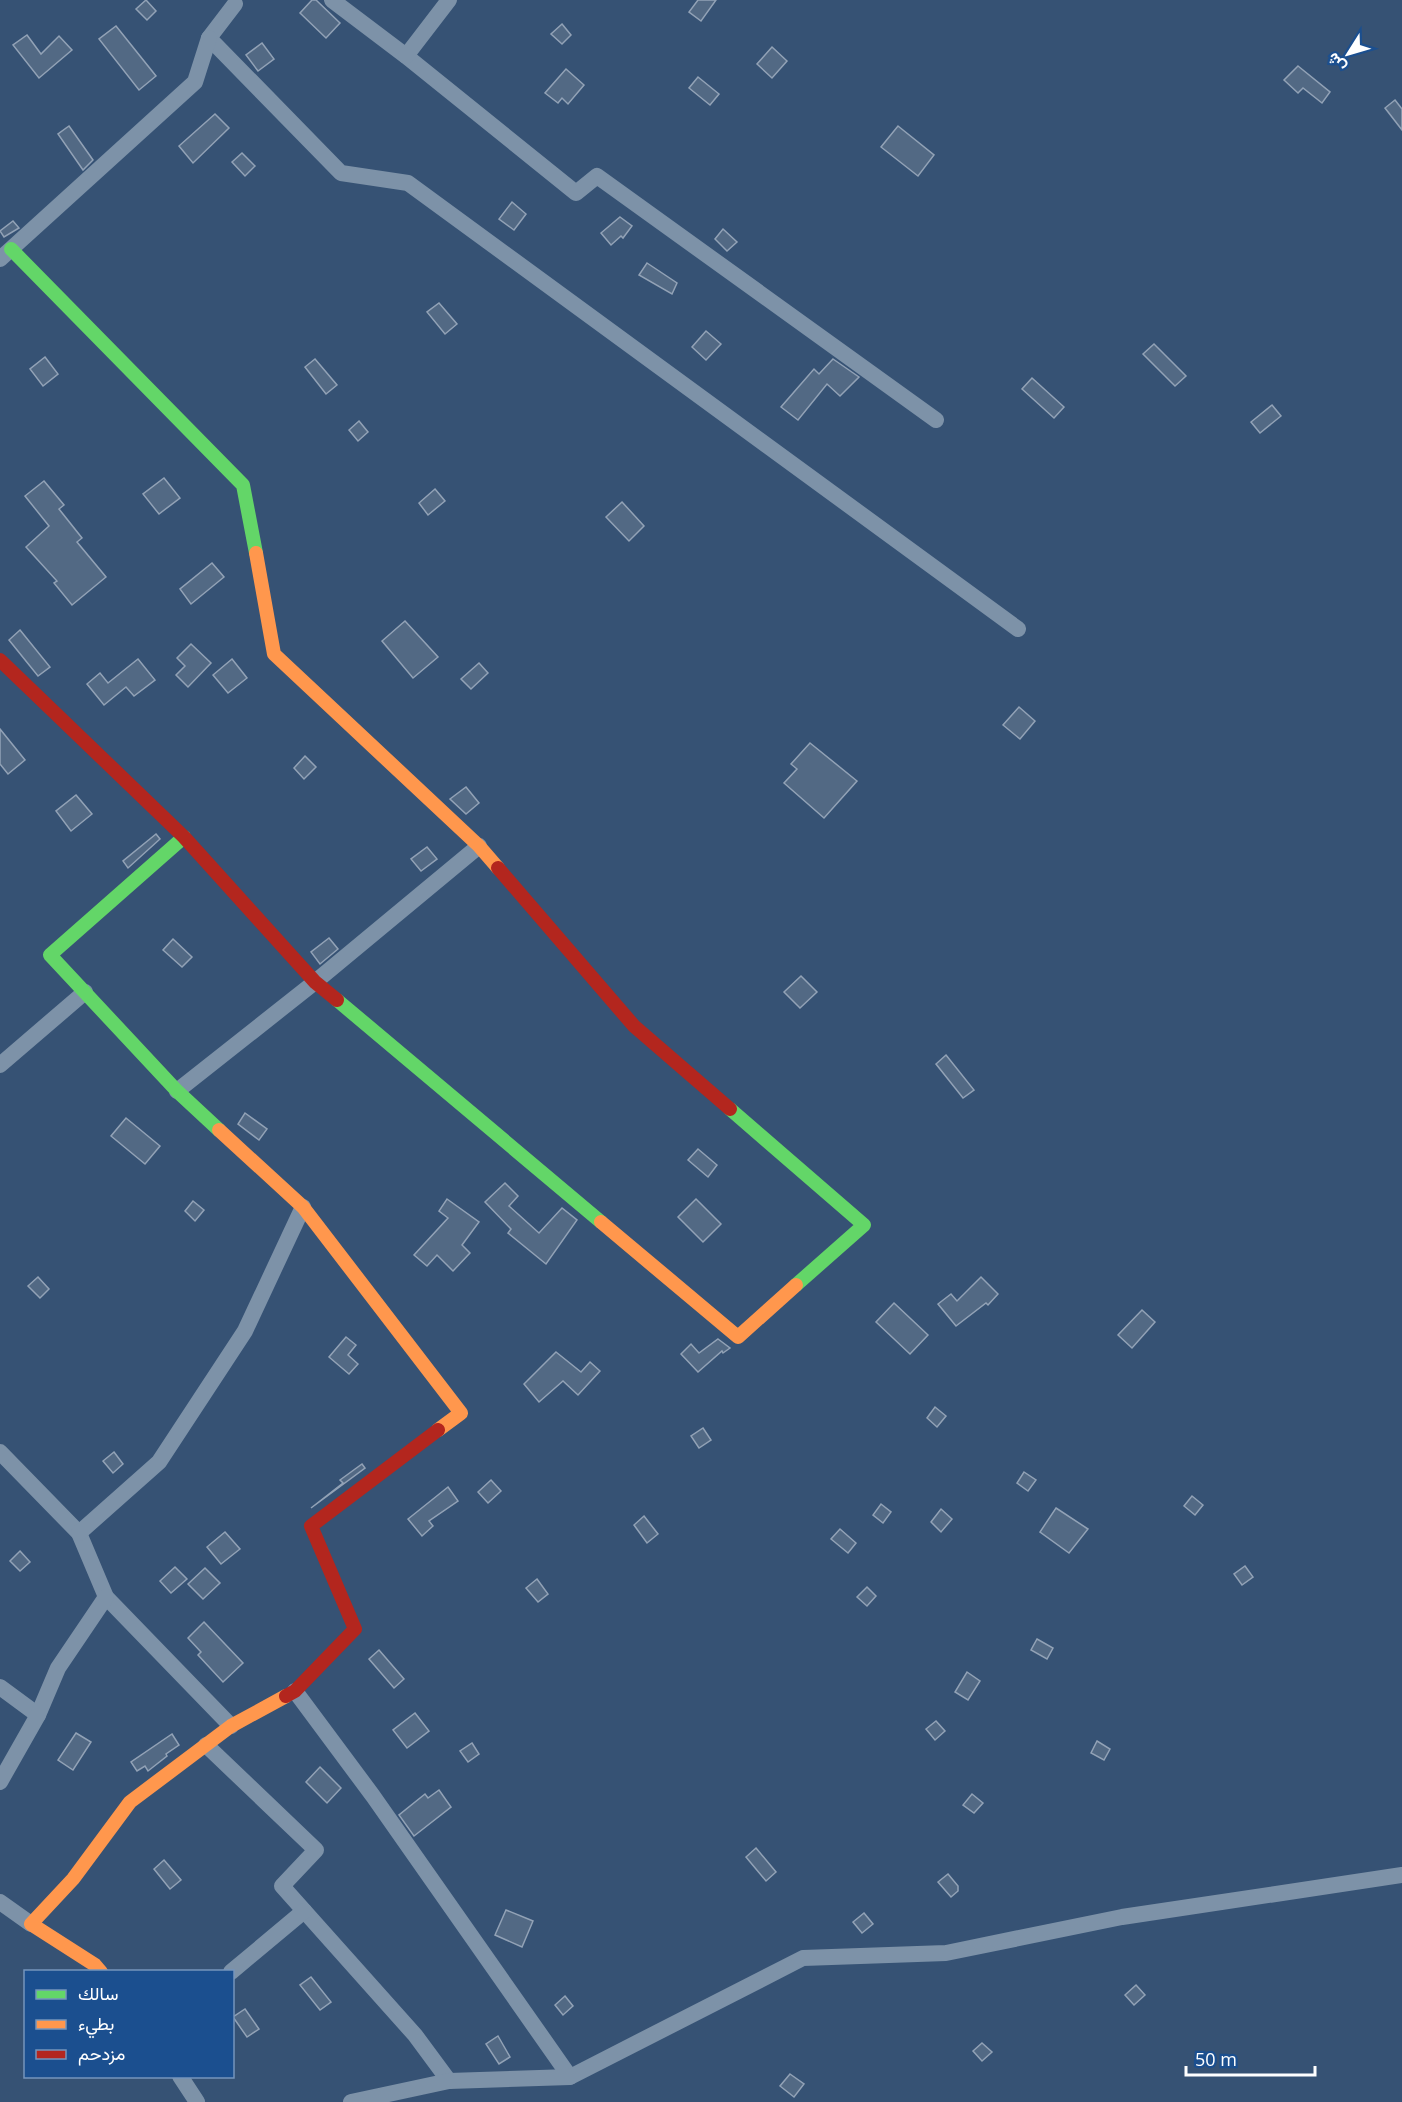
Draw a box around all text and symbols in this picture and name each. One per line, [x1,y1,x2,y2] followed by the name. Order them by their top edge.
[1318,24,1378,84] north arrow
[1321,49,1351,77] text: ش
[24,1970,234,2078] legend
[78,1981,118,2005] text: سالك
[78,2011,114,2039] text: بطيء
[1186,2039,1315,2077] scale bar
[78,2041,125,2066] text: مزدحم
[1195,2047,1237,2071] text: 50 m

